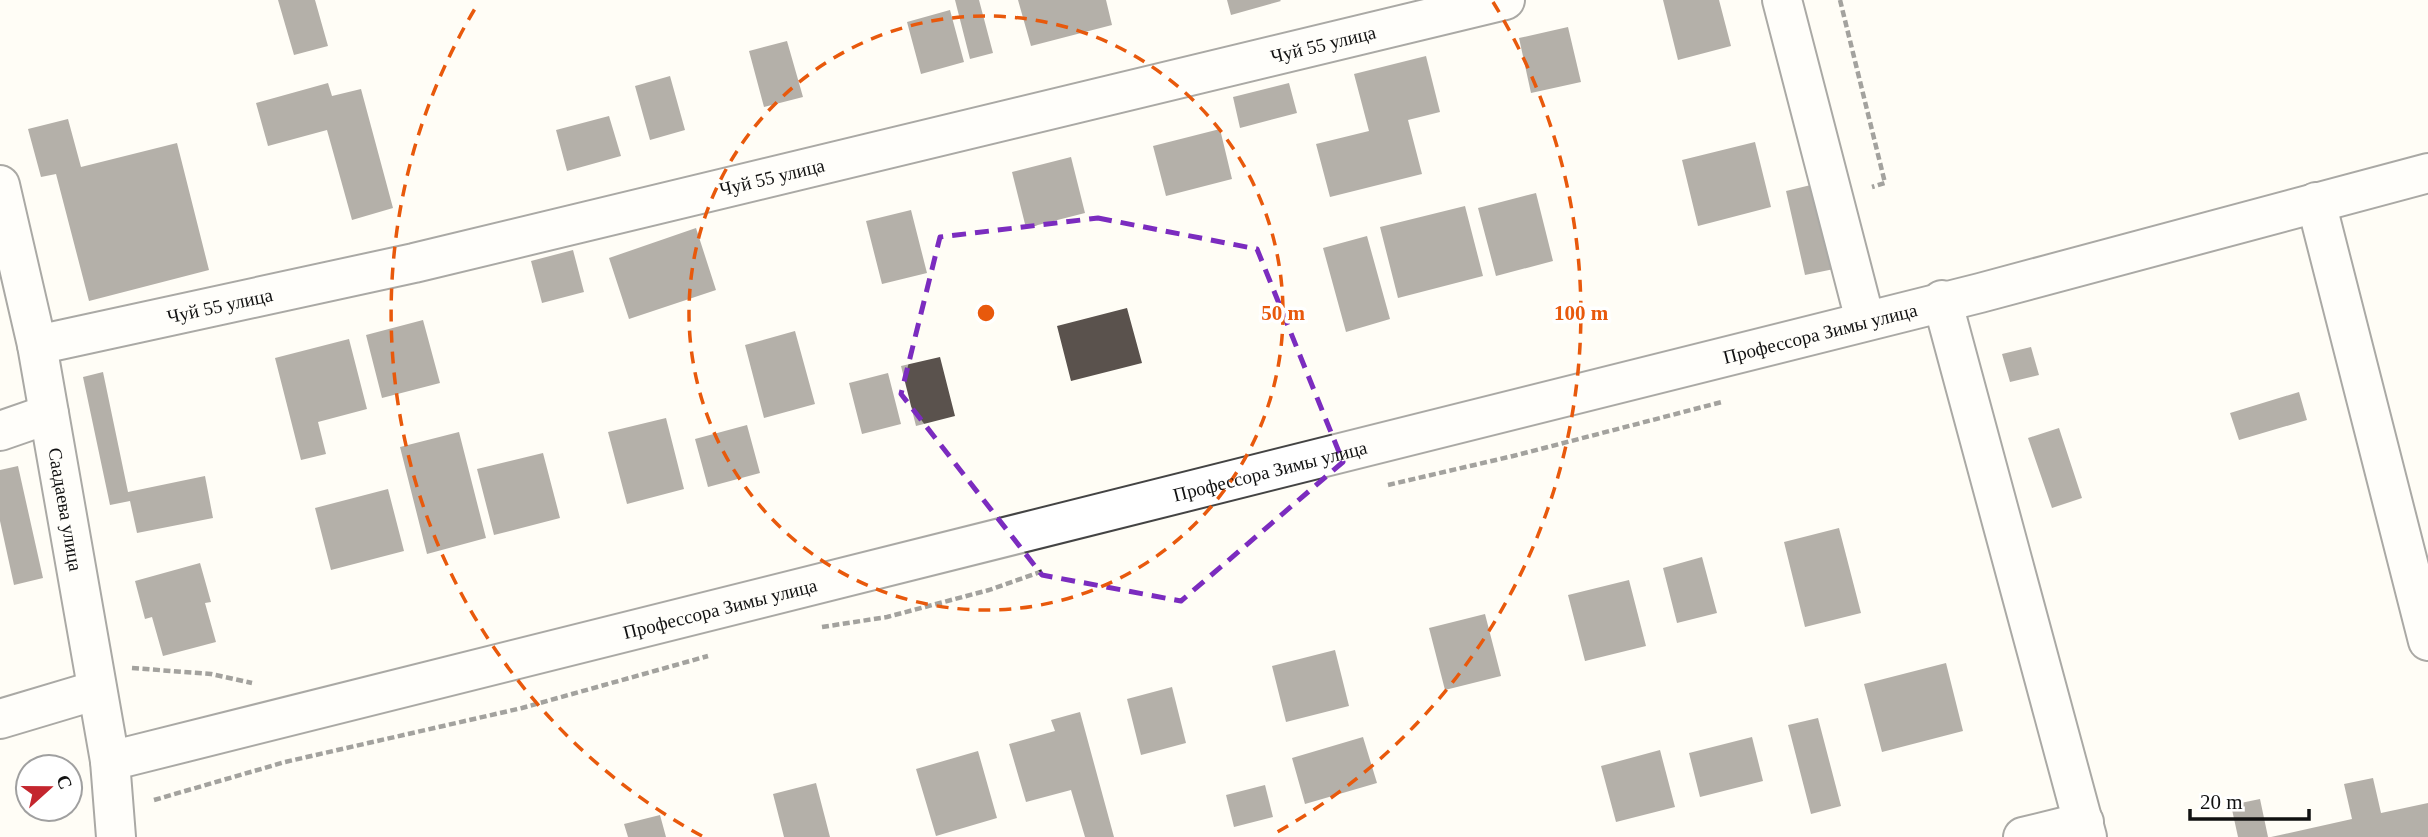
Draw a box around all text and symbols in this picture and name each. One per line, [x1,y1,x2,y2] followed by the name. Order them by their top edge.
[1268,21,1378,67] street label: Чуй 55 улица
[717,154,827,200] street label: Чуй 55 улица
[165,283,275,327] street label: Чуй 55 улица
[1721,299,1920,367] street label: Профессора Зимы улица
[974,301,998,325] centre of rings
[1261,301,1305,325] text: 50 m
[1554,301,1609,325] text: 100 m
[1171,436,1370,505] street label: Профессора Зимы улица
[45,446,87,573] street label: Саадаева улица
[621,574,820,643] street label: Профессора Зимы улица
[14,753,84,823] north arrow
[52,772,77,792] text: С
[2190,778,2309,822] scale bar
[2200,790,2243,814] text: 20 m

